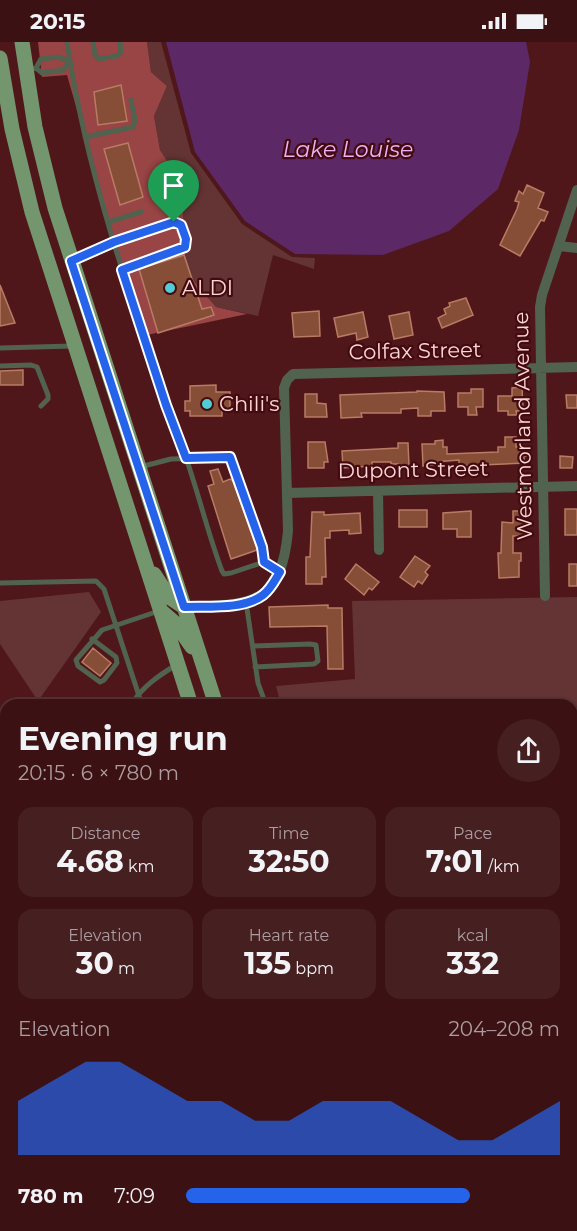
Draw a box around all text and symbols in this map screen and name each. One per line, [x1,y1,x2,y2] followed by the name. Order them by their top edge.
[30,8,85,35] text: 20:15
[283,136,413,163] water label: Lake Louise
[148,160,199,222] pin
[157,169,190,202] icon: arrive
[182,275,233,300] place label: ALDI
[163,281,177,295] marker: ALDI
[508,312,537,540] street label: Westmorland Avenue
[348,337,482,364] street label: Colfax Street
[219,391,280,416] place label: Chili's
[200,397,214,411] marker: Chili's
[337,456,488,483] street label: Dupont Street
[18,718,228,758] text: Evening run
[497,719,560,782] button: share
[18,761,179,785] text: 20:15 · 6 × 780 m
[70,824,140,843] text: Distance
[269,824,309,843] text: Time
[453,824,492,843] text: Pace
[56,843,124,880] text: 4.68
[248,843,330,880] text: 32:50
[426,843,484,880] text: 7:01
[124,857,154,876] text: km
[484,857,520,876] text: /km
[68,926,142,945] text: Elevation
[249,926,329,945] text: Heart rate
[457,926,489,945] text: kcal
[76,945,114,982] text: 30
[244,945,291,982] text: 135
[446,945,499,982] text: 332
[114,959,135,978] text: m
[291,959,334,978] text: bpm
[18,1017,110,1041] text: Elevation
[448,1017,560,1041] text: 204–208 m
[18,1184,83,1208] text: 780 m
[114,1184,155,1208] text: 7:09

